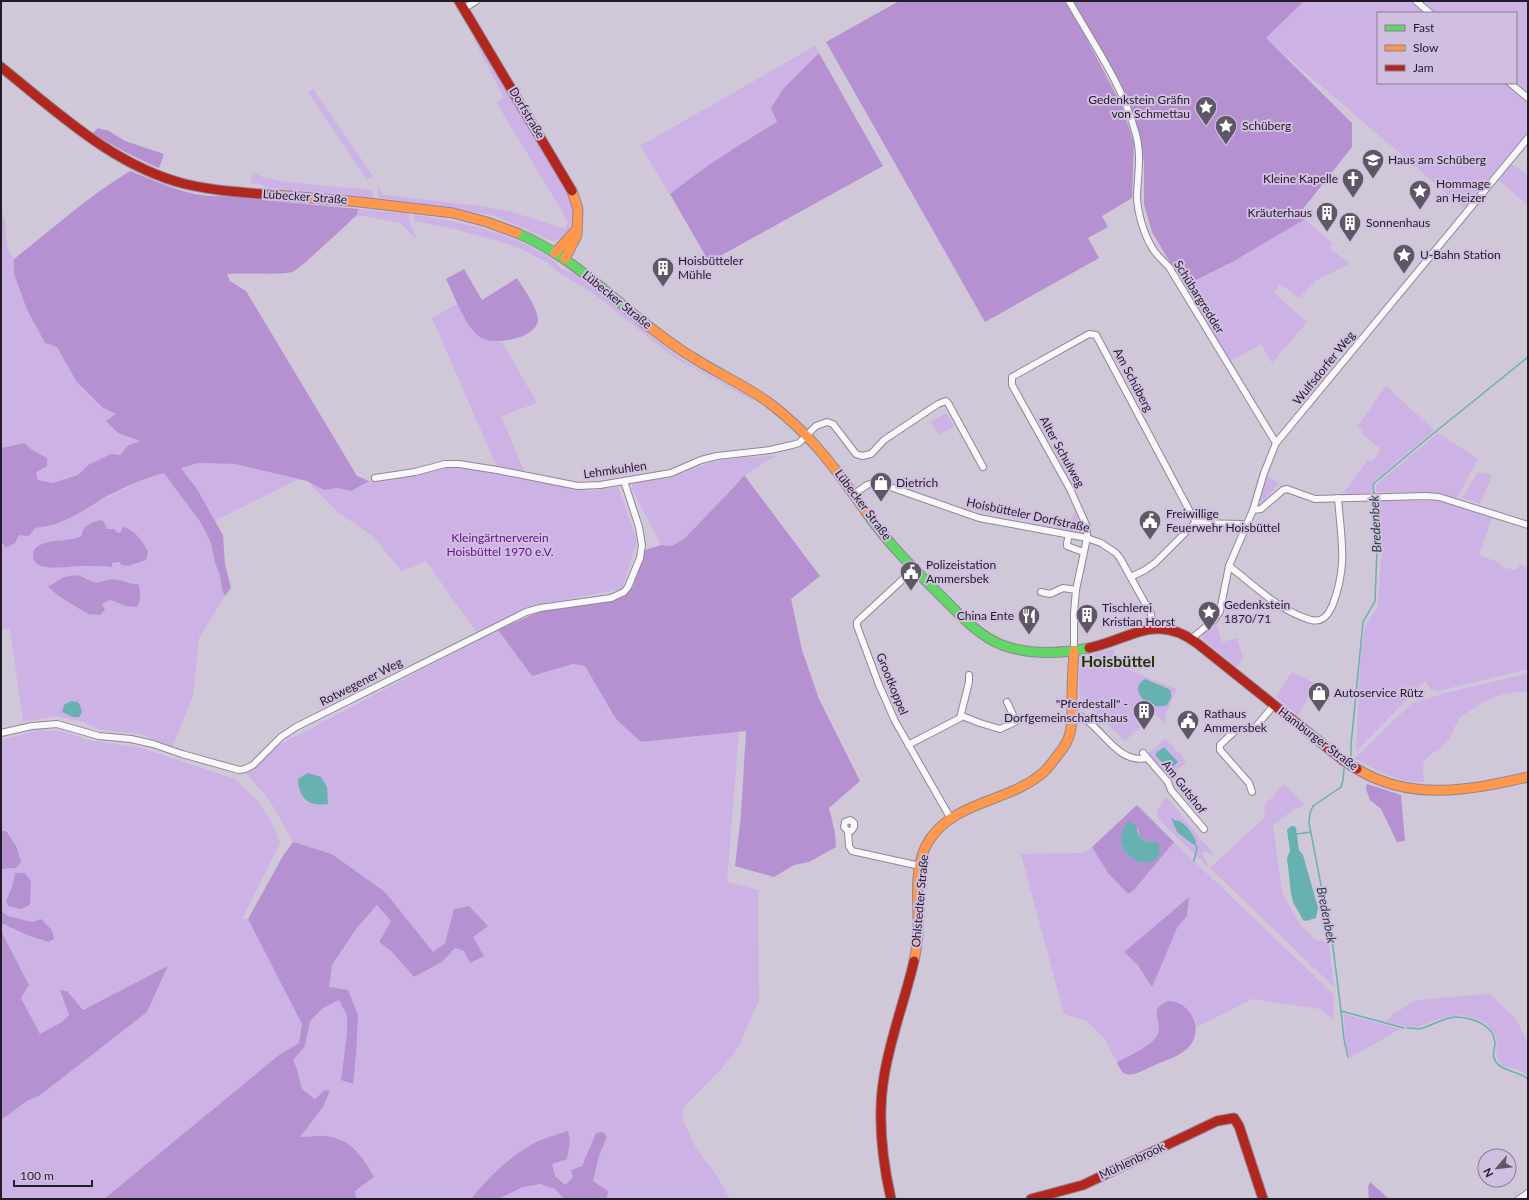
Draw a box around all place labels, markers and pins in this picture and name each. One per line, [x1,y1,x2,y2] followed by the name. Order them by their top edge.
[1088,92,1190,121] place label: Gedenkstein Gräfin von Schmettau
[1193,94,1219,127] place icon: Gedenkstein Gräfin von Schmettau
[1213,113,1239,146] place icon: Schüberg
[1242,118,1291,133] place label: Schüberg
[1360,147,1386,180] school or university icon: Haus am Schüberg
[1388,152,1486,167] place label: Haus am Schüberg
[1340,166,1366,199] church icon: Kleine Kapelle
[1263,171,1338,186] place label: Kleine Kapelle
[1436,176,1490,205] place label: Hommage an Heizer
[1407,178,1433,211] place icon: Hommage an Heizer
[1314,200,1340,233] building icon: Kräuterhaus
[1248,205,1312,220] place label: Kräuterhaus
[1337,210,1363,243] building icon: Sonnenhaus
[1366,215,1430,230] place label: Sonnenhaus
[1391,242,1417,275] place icon: U-Bahn Station
[1420,247,1501,262] place label: U-Bahn Station
[678,253,744,282] place label: Hoisbütteler Mühle
[650,255,676,288] building icon: Hoisbütteler Mühle
[868,470,894,503] shop icon: Dietrich
[896,475,938,490] place label: Dietrich
[1166,506,1280,535] place label: Freiwillige Feuerwehr Hoisbüttel
[1137,508,1163,541] public building icon: Freiwillige Feuerwehr Hoisbüttel
[926,557,996,586] place label: Polizeistation Ammersbek
[898,559,924,592] public building icon: Polizeistation Ammersbek
[1224,597,1290,626] place label: Gedenkstein 1870/71
[1196,599,1222,632] place icon: Gedenkstein 1870/71
[1102,600,1176,629] place label: Tischlerei Kristian Horst
[1074,602,1100,635] building icon: Tischlerei Kristian Horst
[1016,603,1042,636] restaurant icon: China Ente
[957,608,1014,623] place label: China Ente
[1306,680,1332,713] shop icon: Autoservice Rütz
[1334,685,1424,700] place label: Autoservice Rütz
[1004,696,1128,725] place label: "Pferdestall" - Dorfgemeinschaftshaus
[1131,698,1157,731] building icon: "Pferdestall" - Dorfgemeinschaftshaus
[1204,706,1268,735] place label: Rathaus Ammersbek
[1175,708,1201,741] public building icon: Rathaus Ammersbek

